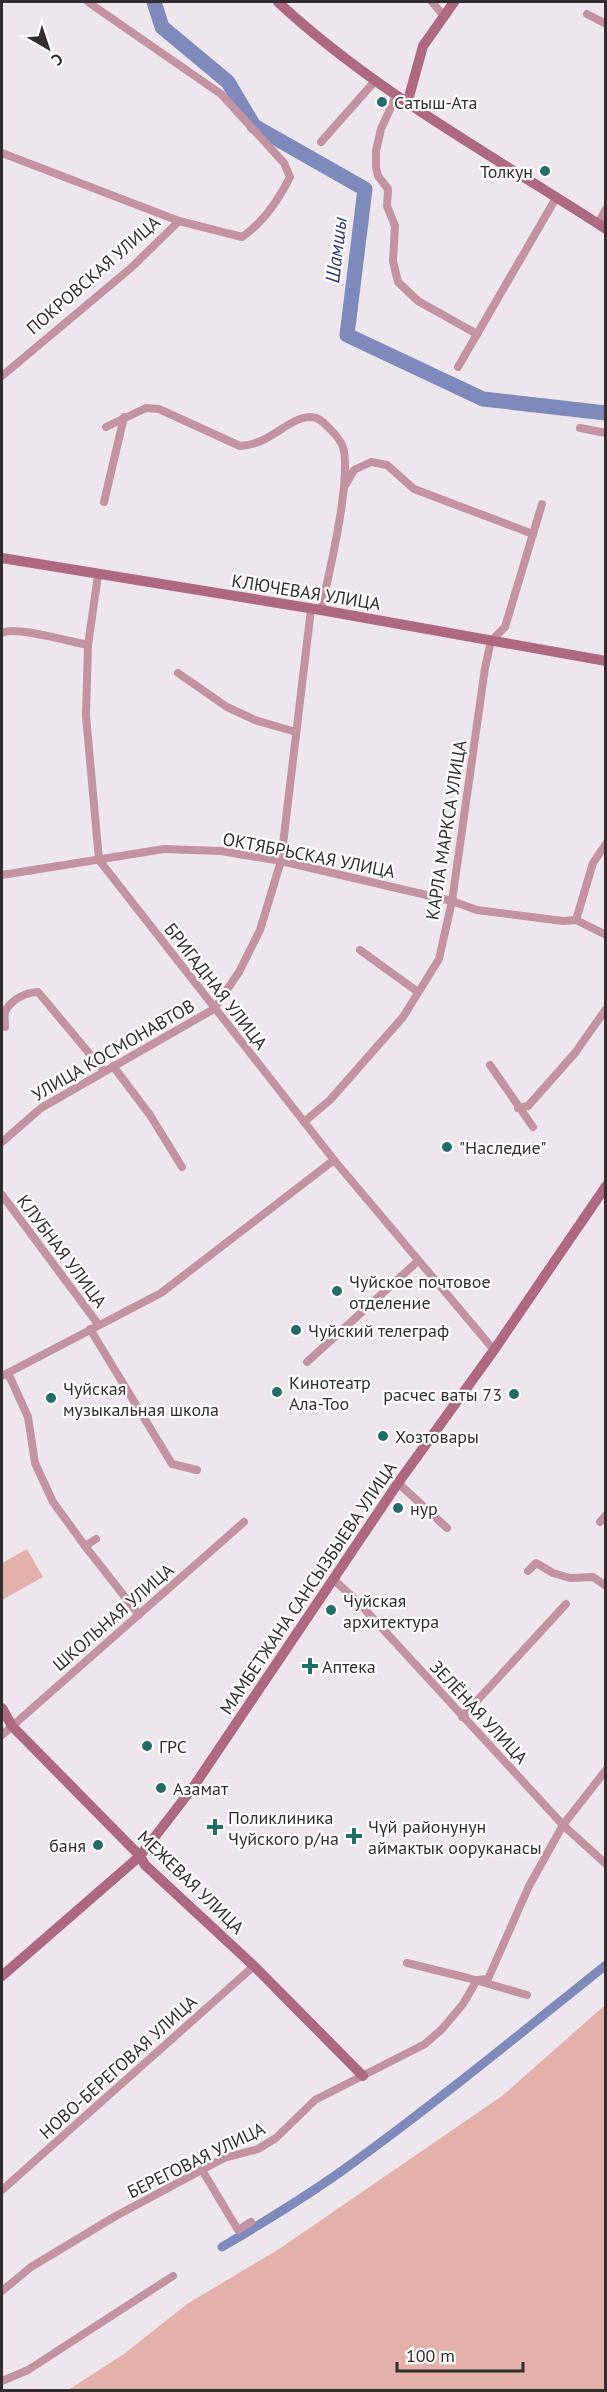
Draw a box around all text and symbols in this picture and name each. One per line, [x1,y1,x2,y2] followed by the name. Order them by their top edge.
[18,18,78,78] north arrow
[48,49,67,70] text: С
[394,91,477,114] place label: Сатыш-Ата
[375,95,389,109] marker: Сатыш-Ата
[480,160,533,183] place label: Толкун
[538,164,552,178] marker: Толкун
[21,210,165,339] street label: ПОКРОВСКАЯ УЛИЦА
[319,215,353,285] water label: Шамшы
[230,569,383,615] street label: КЛЮЧЕВАЯ УЛИЦА
[420,738,472,921] street label: КАРЛА МАРКСА УЛИЦА
[221,827,398,883] street label: ОКТЯБРЬСКАЯ УЛИЦА
[159,918,273,1054] street label: БРИГАДНАЯ УЛИЦА
[27,994,199,1106] street label: УЛИЦА КОСМОНАВТОВ
[459,1136,546,1159] place label: "Наследие"
[440,1140,454,1154] marker: "Наследие"
[12,1190,112,1312] street label: КЛУБНАЯ УЛИЦА
[349,1270,491,1314] place label: Чуйское почтовое отделение
[330,1284,344,1298] marker: Чуйское почтовое отделение
[308,1319,449,1342] place label: Чуйский телеграф
[289,1323,303,1337] marker: Чуйский телеграф
[289,1371,371,1415] place label: Кинотеатр Ала-Тоо
[63,1377,219,1421] place label: Чуйская музыкальная школа
[383,1383,502,1406] place label: расчес ваты 73
[270,1385,284,1399] marker: Кинотеатр Ала-Тоо
[507,1387,521,1401] marker: расчес ваты 73
[44,1391,58,1405] marker: Чуйская музыкальная школа
[395,1425,479,1448] place label: Хозтовары
[376,1429,390,1443] marker: Хозтовары
[215,1457,402,1719] street label: МАМБЕТЖАНА САНСЫЗБЫЕВА УЛИЦА
[410,1497,438,1520] place label: нур
[391,1501,405,1515] marker: нур
[48,1558,179,1676] street label: ШКОЛЬНАЯ УЛИЦА
[343,1589,439,1633] place label: Чуйская архитектура
[324,1603,338,1617] marker: Чуйская архитектура
[322,1655,376,1678] place label: Аптека
[425,1655,533,1769] street label: ЗЕЛЁНАЯ УЛИЦА
[303,1659,317,1673] marker: Аптека
[159,1735,187,1758] place label: ГРС
[140,1739,154,1753] marker: ГРС
[173,1777,229,1800] place label: Азамат
[154,1781,168,1795] marker: Азамат
[228,1806,339,1850] place label: Поликлиника Чуйского р/на
[368,1815,542,1859] place label: Чүй районунун аймактык ооруканасы
[206,1818,224,1836] marker: Поликлиника Чуйского р/на
[133,1825,249,1939] street label: МЕЖЕВАЯ УЛИЦА
[345,1827,363,1845] marker: Чүй районунун аймактык ооруканасы
[49,1834,86,1857] place label: баня
[91,1838,105,1852] marker: баня
[34,1990,202,2144] street label: НОВО-БЕРЕГОВАЯ УЛИЦА
[123,2116,269,2203] street label: БЕРЕГОВАЯ УЛИЦА
[397,2335,523,2373] scale bar
[406,2344,455,2367] text: 100 m

